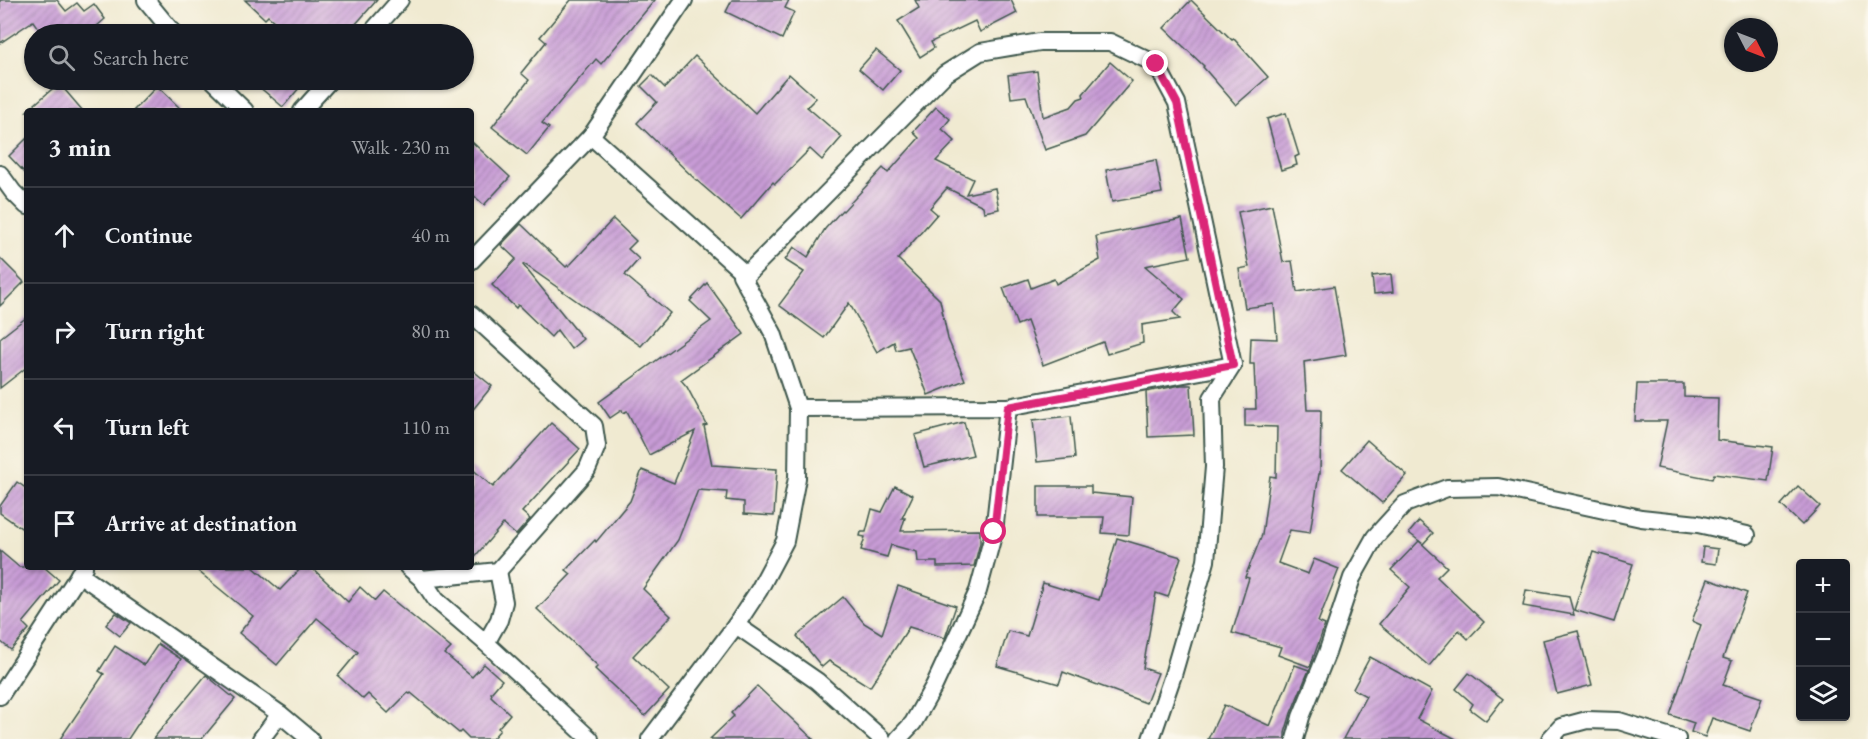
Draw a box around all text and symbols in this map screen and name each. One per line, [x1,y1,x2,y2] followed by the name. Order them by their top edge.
[1724,18,1778,72] north arrow
[24,24,474,90] search box
[45,41,78,74] icon: search
[93,43,188,72] text: Search here
[1142,50,1168,76] route end
[48,130,111,164] text: 3 min
[351,134,450,160] text: Walk · 230 m
[48,219,81,252] icon: ahead
[105,221,192,250] text: Continue
[411,222,450,248] text: 40 m
[48,315,81,348] icon: right
[105,317,204,346] text: Turn right
[411,318,450,344] text: 80 m
[48,411,81,444] icon: left
[105,413,189,442] text: Turn left
[402,414,450,440] text: 110 m
[48,507,81,540] icon: arrive
[105,509,297,538] text: Arrive at destination
[980,518,1006,544] route start
[1796,559,1850,721] map controls
[1796,559,1850,613] button: +
[1796,613,1850,667] button: −
[1796,667,1850,721] button: layers

